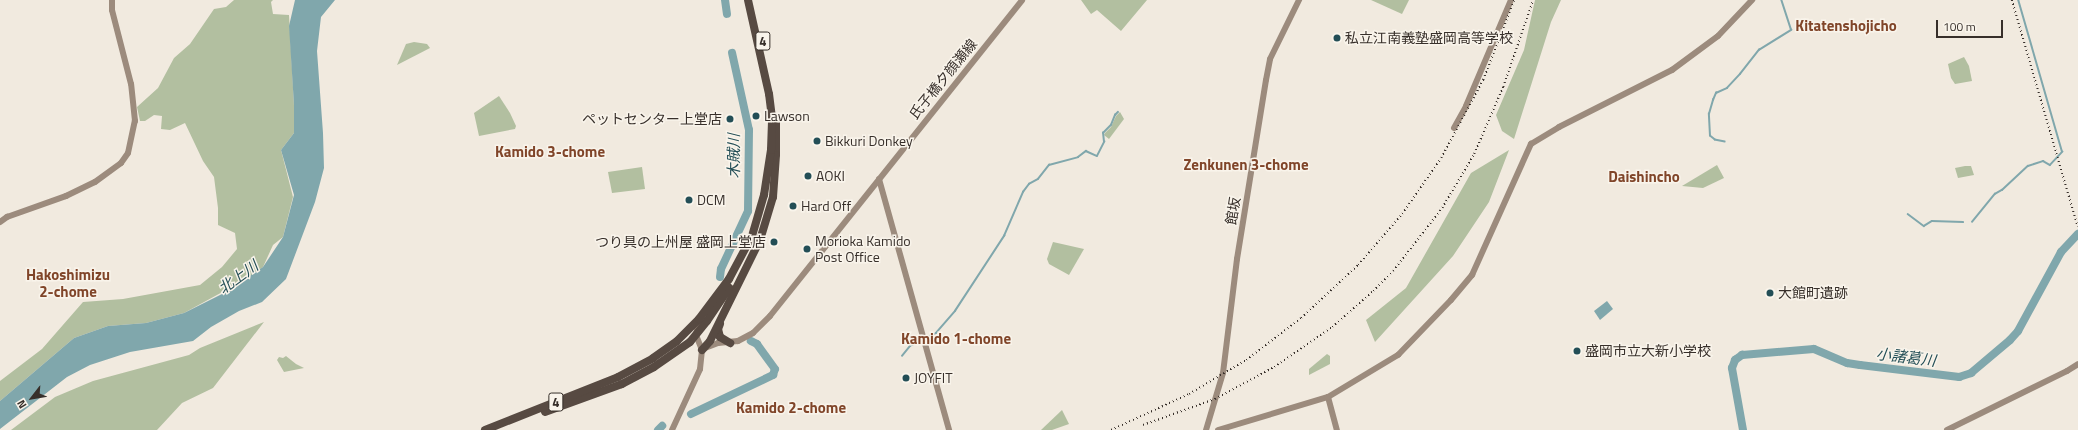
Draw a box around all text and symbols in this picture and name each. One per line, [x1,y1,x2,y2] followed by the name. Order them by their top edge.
[1938,12,2005,38] scale bar
[1795,17,1897,35] district label: Kitatenshojicho
[1943,17,1976,36] text: 100 m
[755,30,771,52] road number: 4
[1345,30,1513,46] place label: 私立江南義塾盛岡高等学校
[1332,33,1342,43] marker: 私立江南義塾盛岡高等学校
[906,36,980,122] street label: 氏子橋夕顔瀬線
[764,108,810,124] place label: Lawson
[582,111,722,127] place label: ペットセンター上堂店
[751,111,761,121] marker: Lawson
[725,114,735,124] marker: ペットセンター上堂店
[825,133,913,149] place label: Bikkuri Donkey
[725,134,743,178] water label: 木賊川
[812,136,822,146] marker: Bikkuri Donkey
[495,143,605,161] district label: Kamido 3-chome
[1183,156,1309,174] district label: Zenkunen 3-chome
[816,168,845,184] place label: AOKI
[1608,168,1680,186] district label: Daishincho
[803,171,813,181] marker: AOKI
[697,192,725,208] place label: DCM
[684,195,694,205] marker: DCM
[1223,196,1243,226] street label: 館坂
[801,198,851,214] place label: Hard Off
[788,201,798,211] marker: Hard Off
[815,233,911,266] place label: Morioka Kamido Post Office
[595,234,766,250] place label: つり具の上州屋 盛岡上堂店
[769,237,779,247] marker: つり具の上州屋 盛岡上堂店
[802,244,812,254] marker: Morioka Kamido Post Office
[215,256,261,298] water label: 北上川
[26,265,110,300] district label: Hakoshimizu 2-chome
[1778,285,1848,301] place label: 大館町遺跡
[1765,288,1775,298] marker: 大館町遺跡
[901,330,1011,348] district label: Kamido 1-chome
[1585,343,1711,359] place label: 盛岡市立大新小学校
[1875,344,1937,370] water label: 小諸葛川
[1572,346,1582,356] marker: 盛岡市立大新小学校
[914,370,953,386] place label: JOYFIT
[901,373,911,383] marker: JOYFIT
[12,378,52,418] north arrow
[548,391,564,413] road number: 4
[13,397,31,412] text: N
[736,399,846,417] district label: Kamido 2-chome

